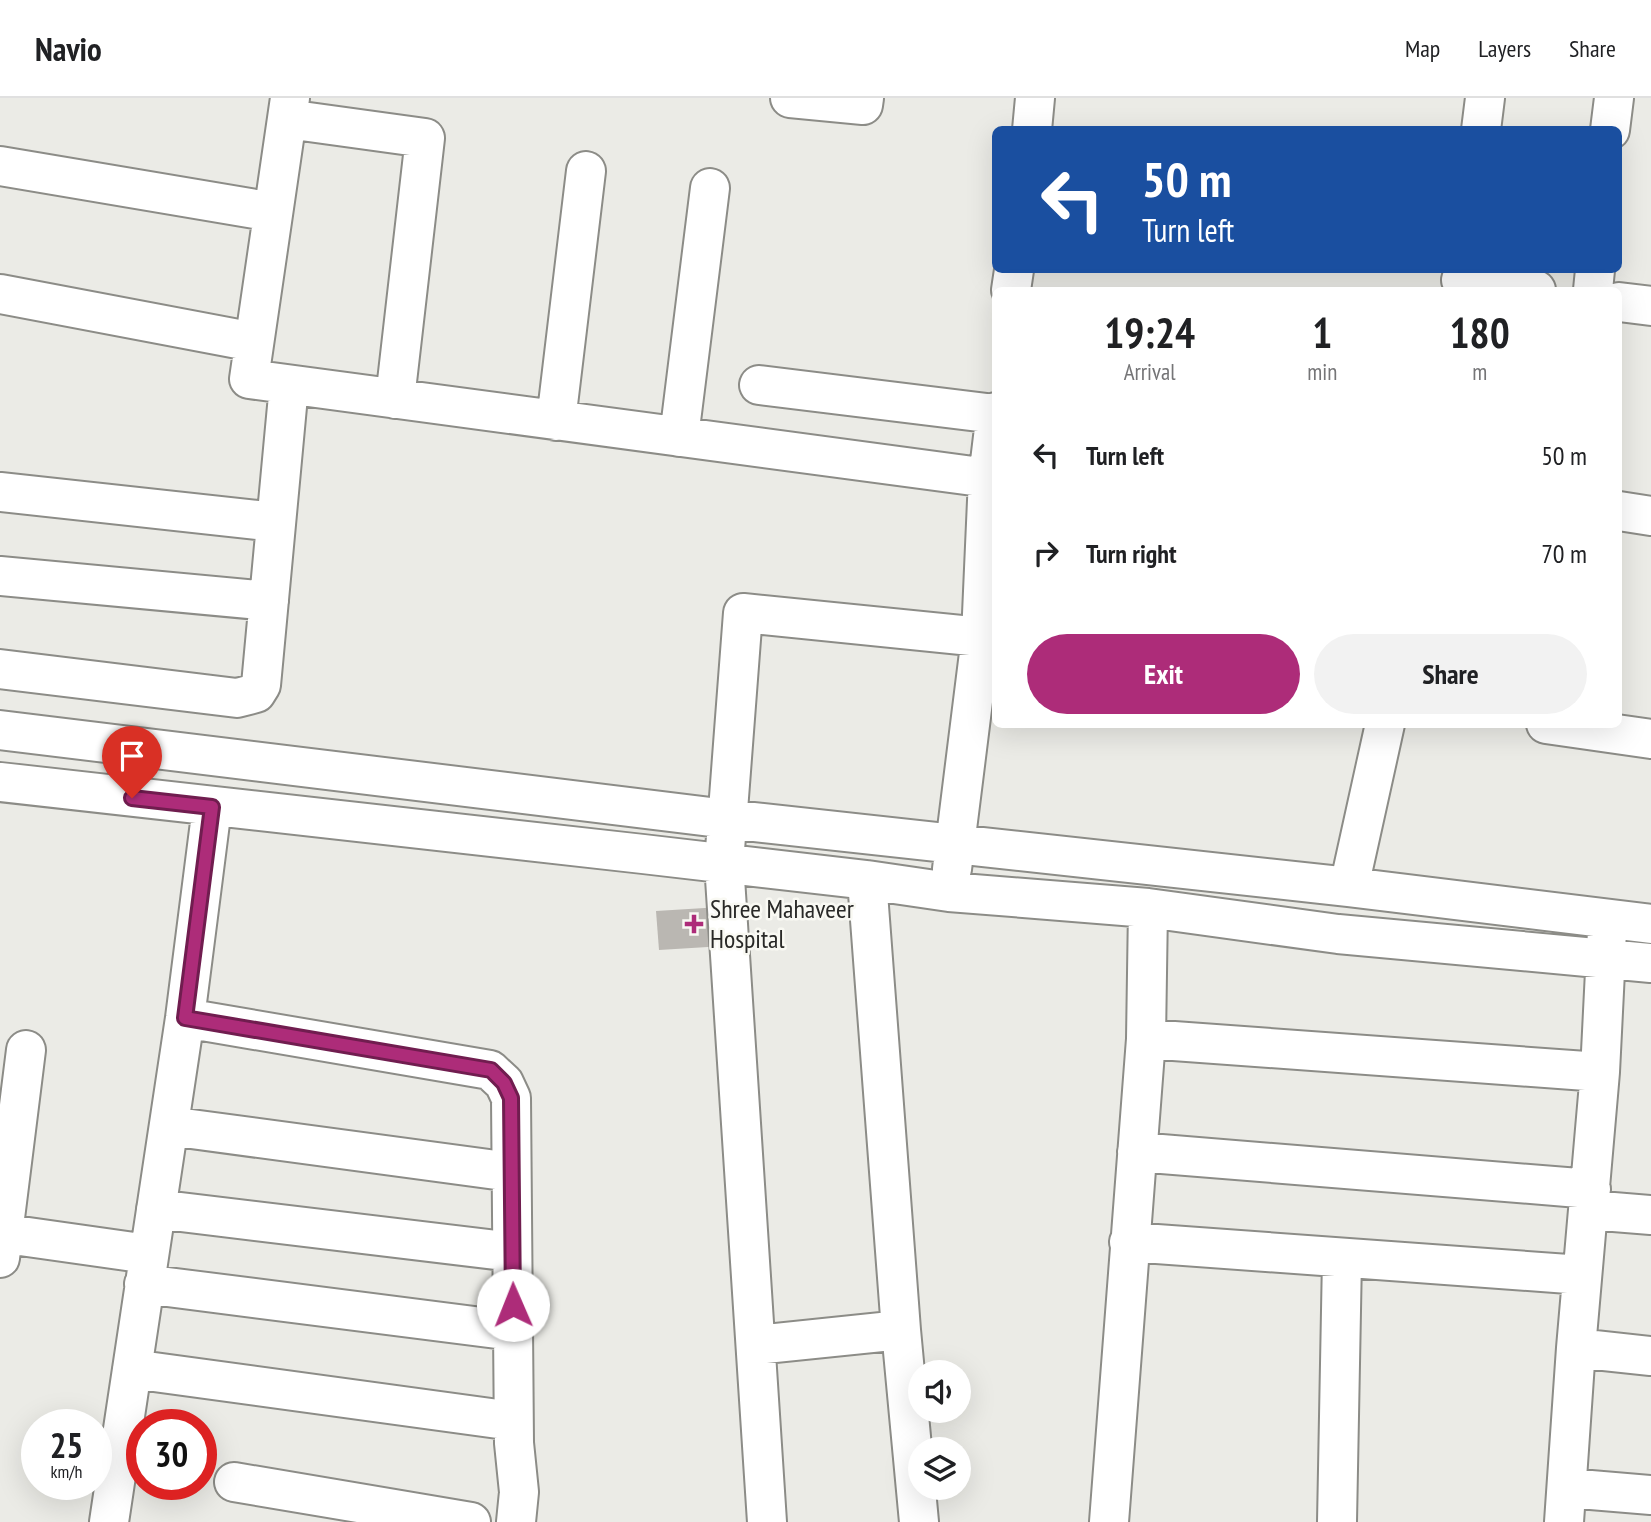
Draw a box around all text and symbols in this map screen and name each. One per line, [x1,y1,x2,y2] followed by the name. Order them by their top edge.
[35,27,102,70] text: Navio
[1405,33,1440,64] text: Map
[1478,33,1531,64] text: Layers
[1569,33,1616,64] text: Share
[1142,147,1231,211] text: 50 m
[1027,154,1118,245] icon: left
[1142,209,1234,251] text: Turn left
[1104,305,1195,360] text: 19:24
[1312,305,1332,360] text: 1
[1450,305,1510,360] text: 180
[1124,357,1176,386] text: Arrival
[1307,357,1337,386] text: min
[1472,357,1487,386] text: m
[1027,436,1065,474] icon: left
[1086,439,1164,472] text: Turn left
[1541,439,1587,472] text: 50 m
[1027,534,1065,572] icon: right
[1086,537,1177,570] text: Turn right
[1541,537,1587,570] text: 70 m
[1027,634,1300,714] button: Exit
[1314,634,1587,714] button: Share
[102,726,162,798] pin
[113,737,151,775] icon: arrive
[710,892,854,955] place label: Shree Mahaveer Hospital
[684,914,704,934] marker: Shree Mahaveer Hospital
[476,1268,550,1342] position arrow
[908,1360,971,1500] map controls
[908,1360,971,1423] button: sound
[126,1409,217,1500] speed limit sign: 30
[50,1422,83,1468] text: 25
[908,1437,971,1500] button: layers
[51,1460,82,1483] text: km/h

